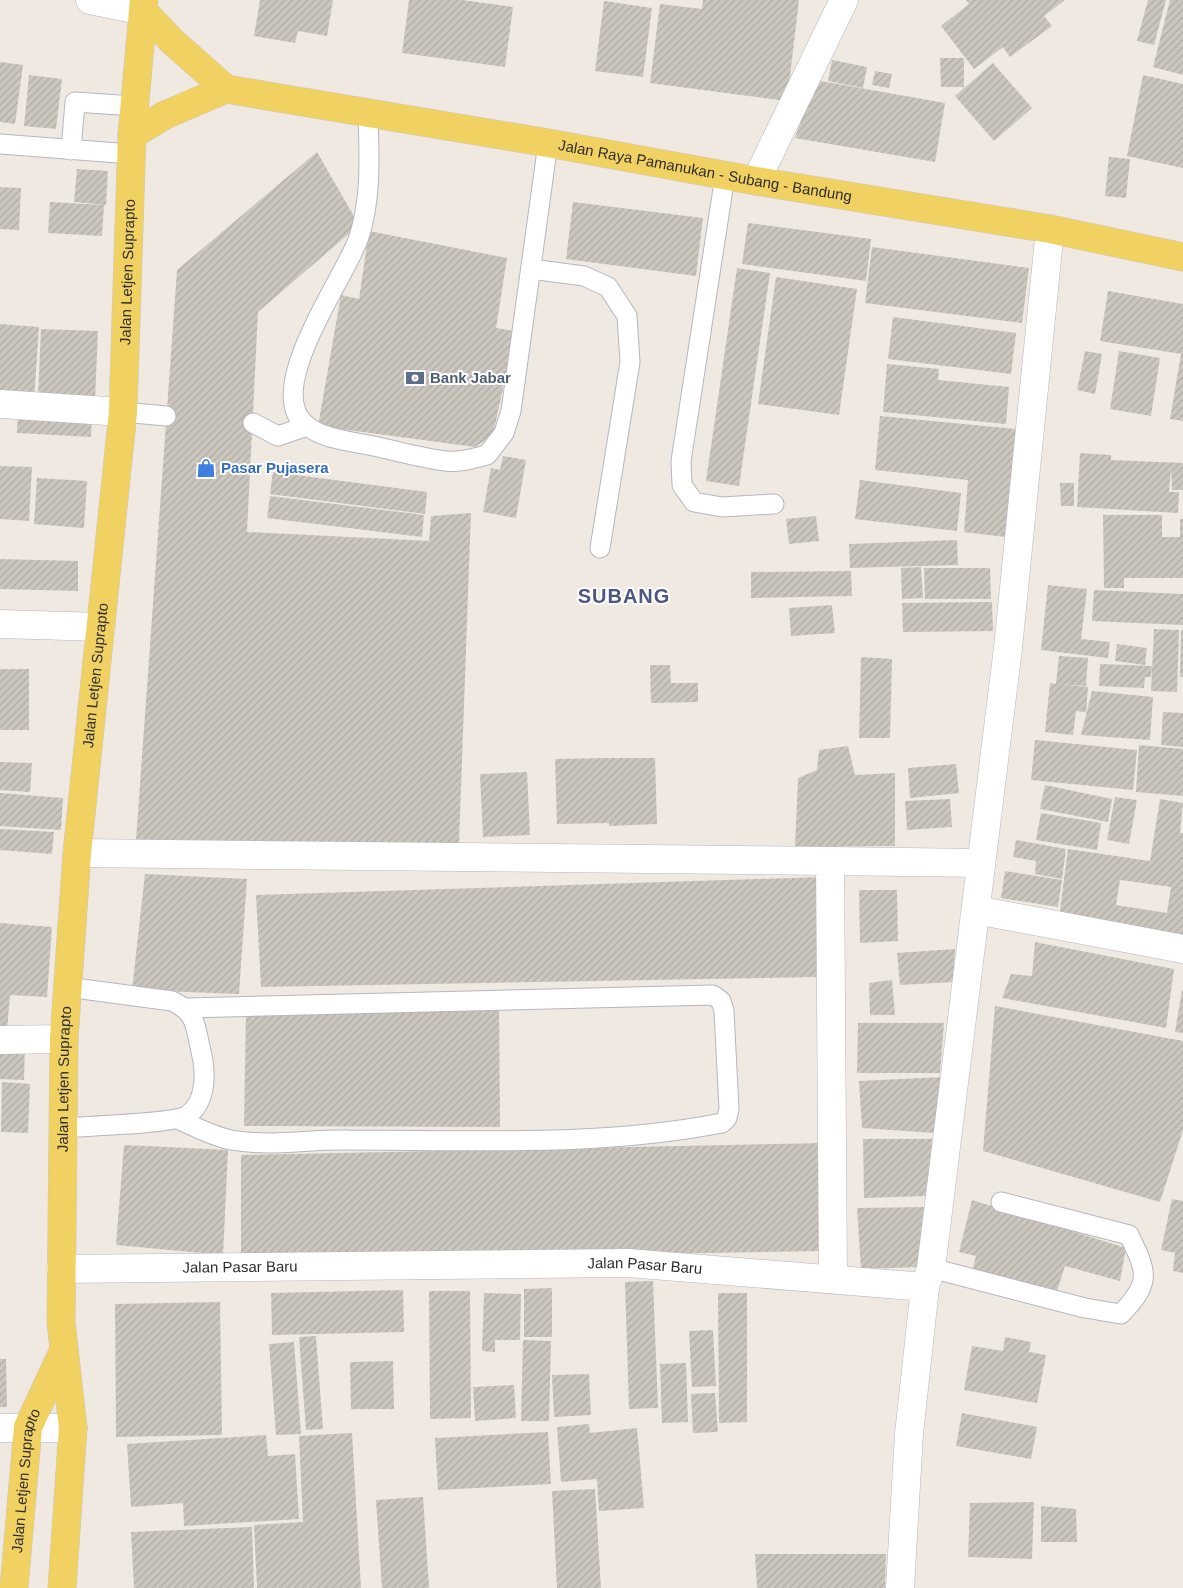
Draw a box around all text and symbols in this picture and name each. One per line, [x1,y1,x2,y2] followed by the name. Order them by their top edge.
[557,136,853,205] street label: Jalan Raya Pamanukan - Subang - Bandung
[116,199,138,345] street label: Jalan Letjen Suprapto
[404,367,426,389] bank icon: Bank Jabar
[430,369,511,386] place label: Bank Jabar
[195,457,217,479] shop icon: Pasar Pujasera
[221,459,329,476] place label: Pasar Pujasera
[578,585,670,607] district label: SUBANG
[79,602,111,749] street label: Jalan Letjen Suprapto
[54,1006,74,1152] street label: Jalan Letjen Suprapto
[587,1254,703,1277] street label: Jalan Pasar Baru
[182,1257,298,1276] street label: Jalan Pasar Baru
[8,1406,43,1554] street label: Jalan Letjen Suprapto

